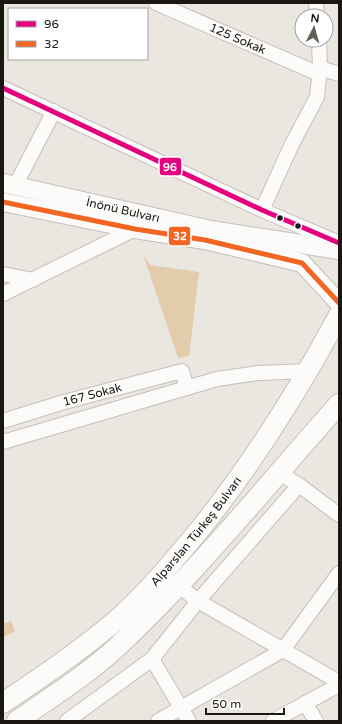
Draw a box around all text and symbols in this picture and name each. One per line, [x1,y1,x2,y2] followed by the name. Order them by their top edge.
[8,8,148,60] legend
[294,8,334,48] north arrow
[310,12,320,25] text: N
[44,17,59,31] text: 96
[207,20,268,57] street label: 125 Sokak
[44,37,59,51] text: 32
[159,157,182,176] line badge: 96
[163,161,177,174] text: 96
[85,195,161,225] street label: İnönü Bulvarı
[275,213,285,223] unlabelled marker
[293,221,303,231] unlabelled marker
[168,226,191,246] line badge: 32
[173,230,187,243] text: 32
[61,380,123,409] street label: 167 Sokak
[148,474,244,589] street label: Alparslan Türkeş Bulvarı
[206,690,284,716] scale bar
[212,697,241,711] text: 50 m

